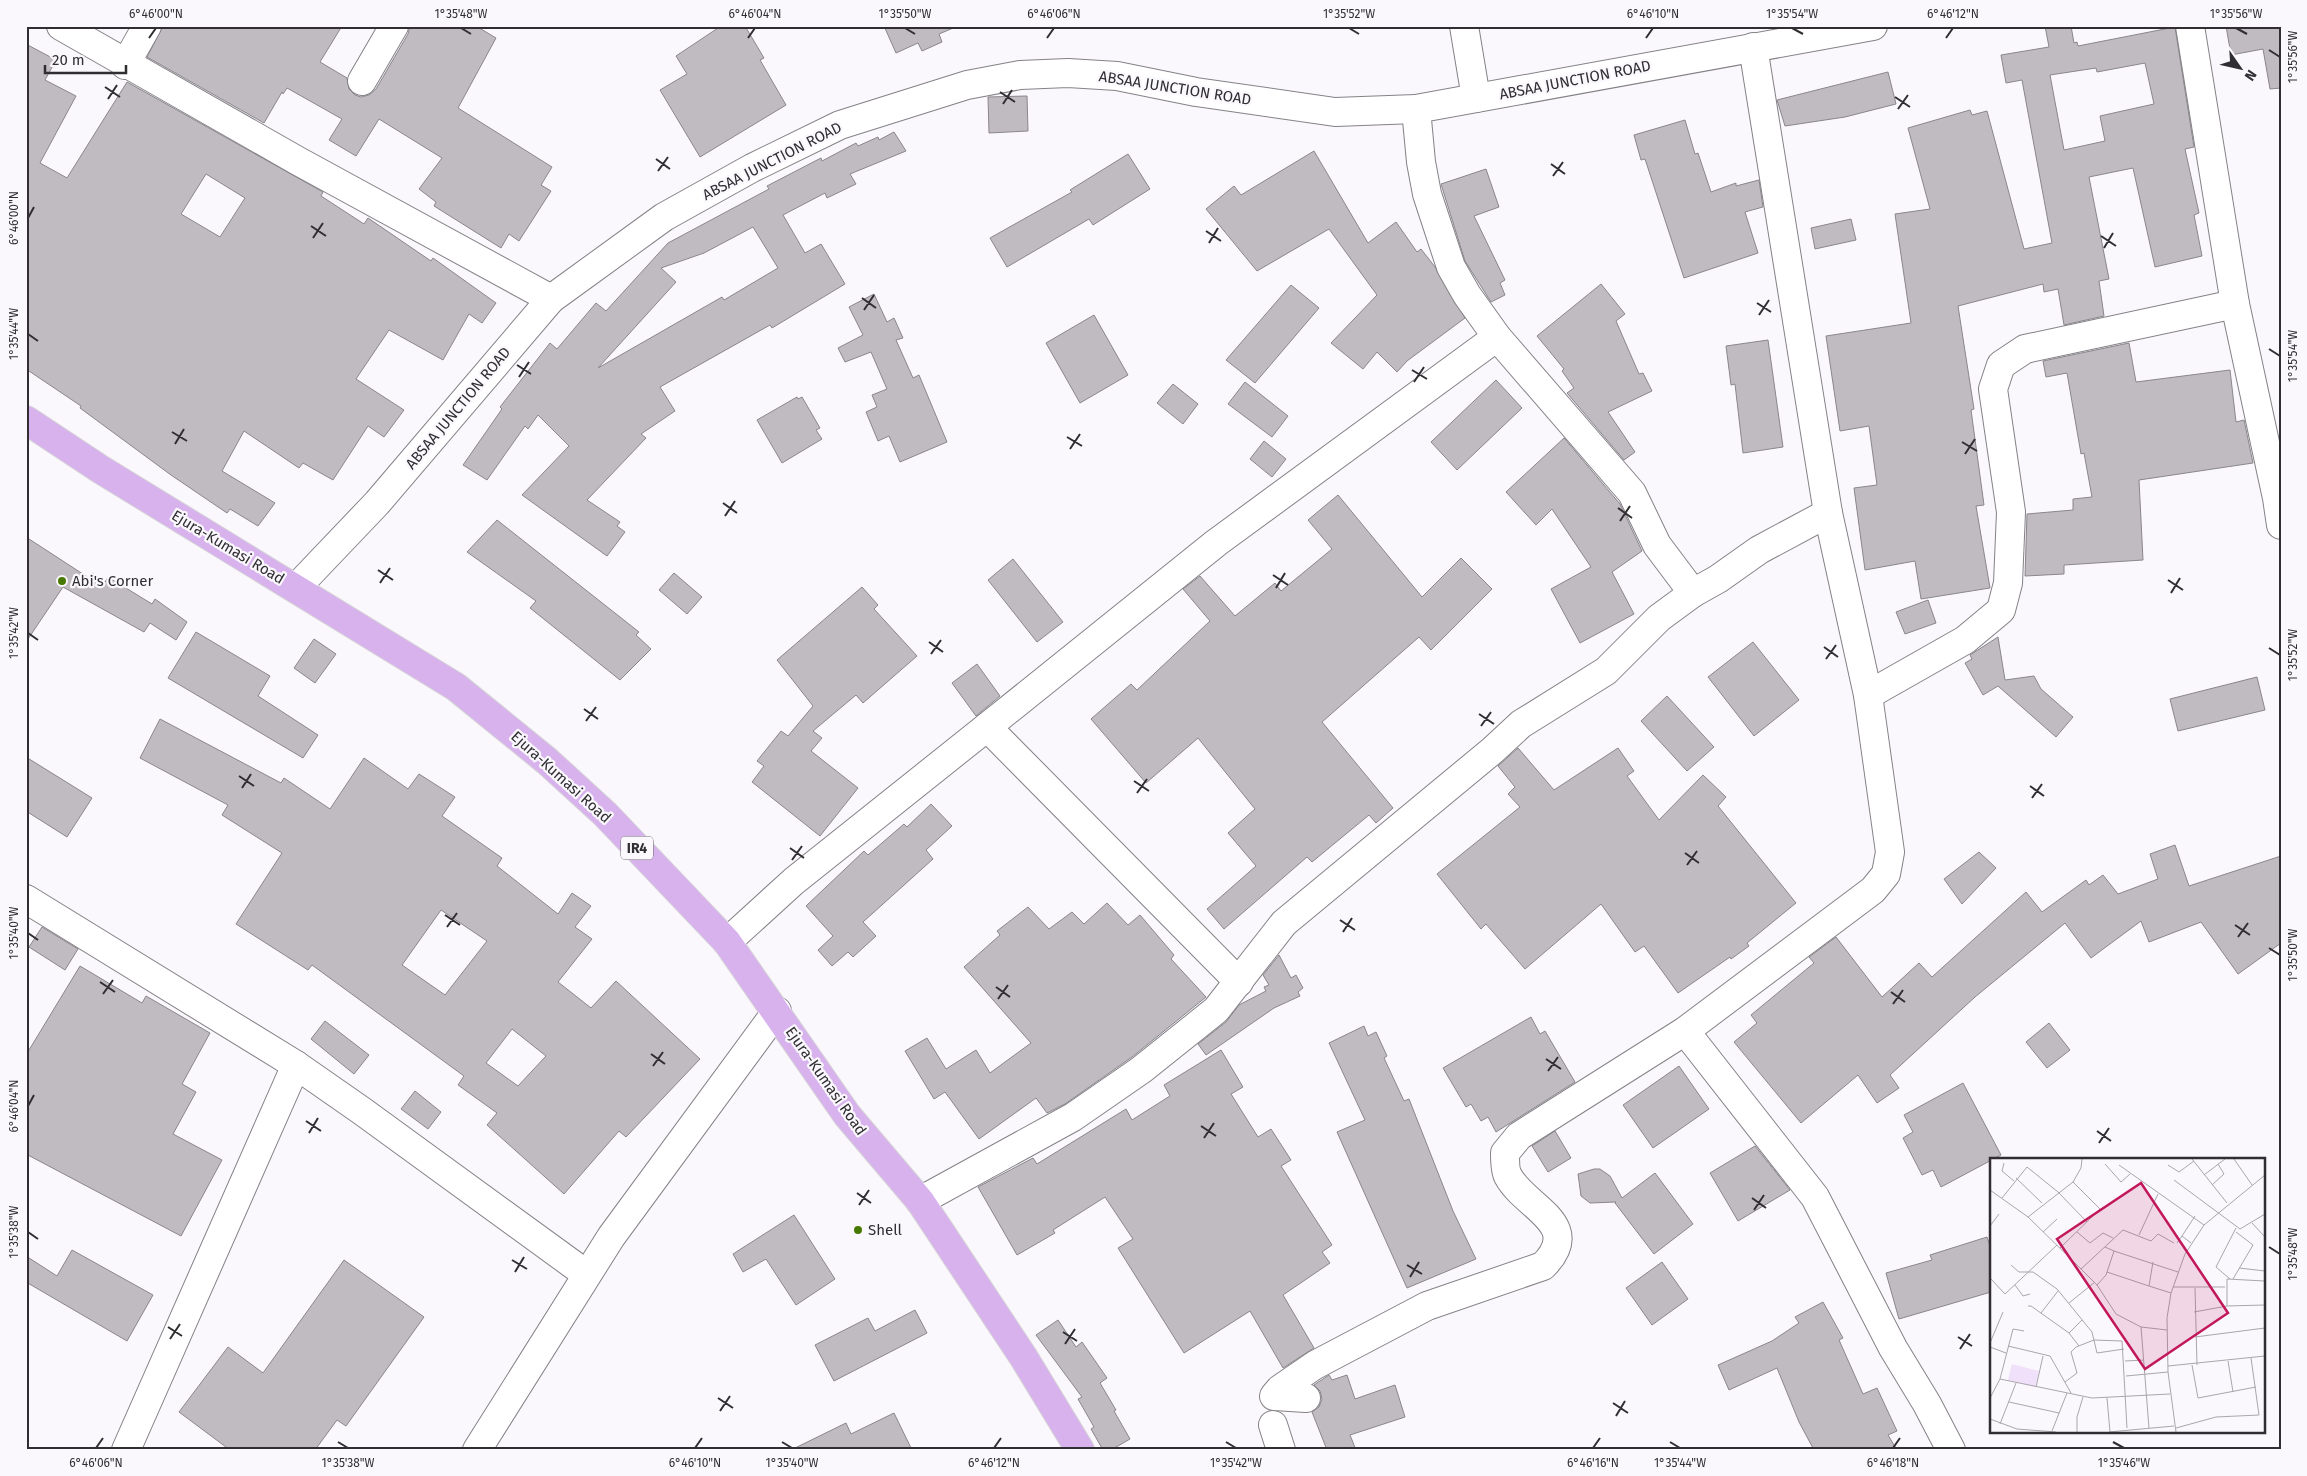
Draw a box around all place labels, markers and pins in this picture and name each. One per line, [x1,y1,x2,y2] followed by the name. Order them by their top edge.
[72,572,153,590] place label: Abi's Corner
[56,575,68,587] marker: Abi's Corner
[868,1221,903,1239] place label: Shell
[852,1224,864,1236] marker: Shell

